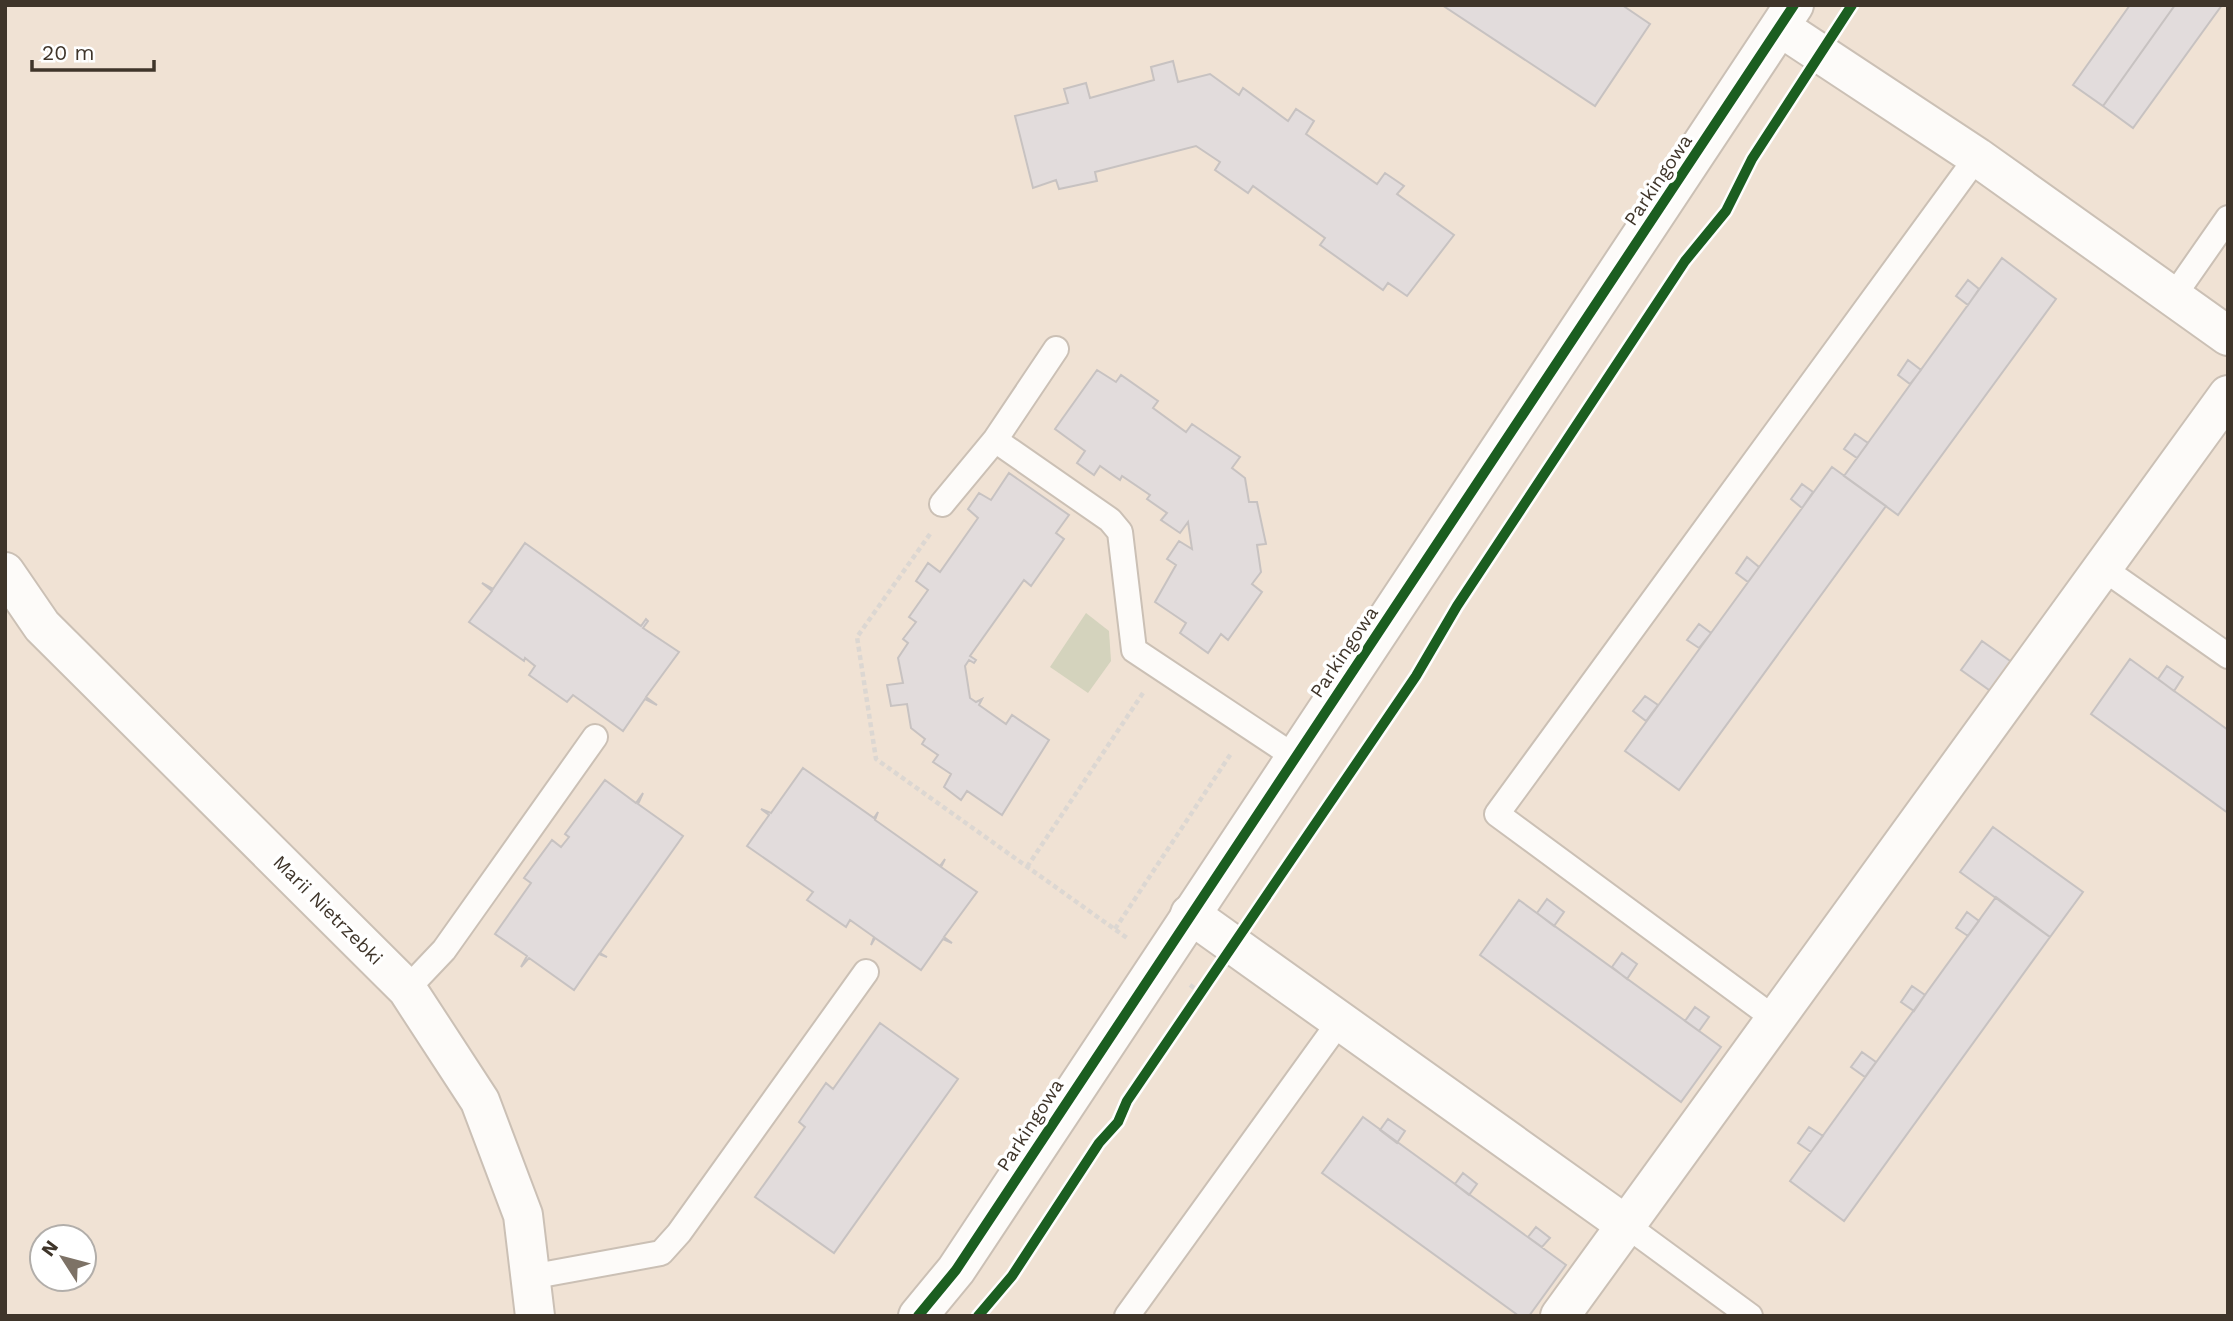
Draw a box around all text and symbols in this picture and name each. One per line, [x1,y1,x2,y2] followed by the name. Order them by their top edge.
[32,28,154,72] scale bar
[42,40,94,65] text: 20 m
[1619,130,1697,230] street label: Parkingowa
[1305,602,1383,702] street label: Parkingowa
[268,850,388,970] street label: Marii Nietrzebki
[992,1074,1068,1175] street label: Parkingowa
[28,1223,98,1293] north arrow
[36,1236,63,1261] text: N

